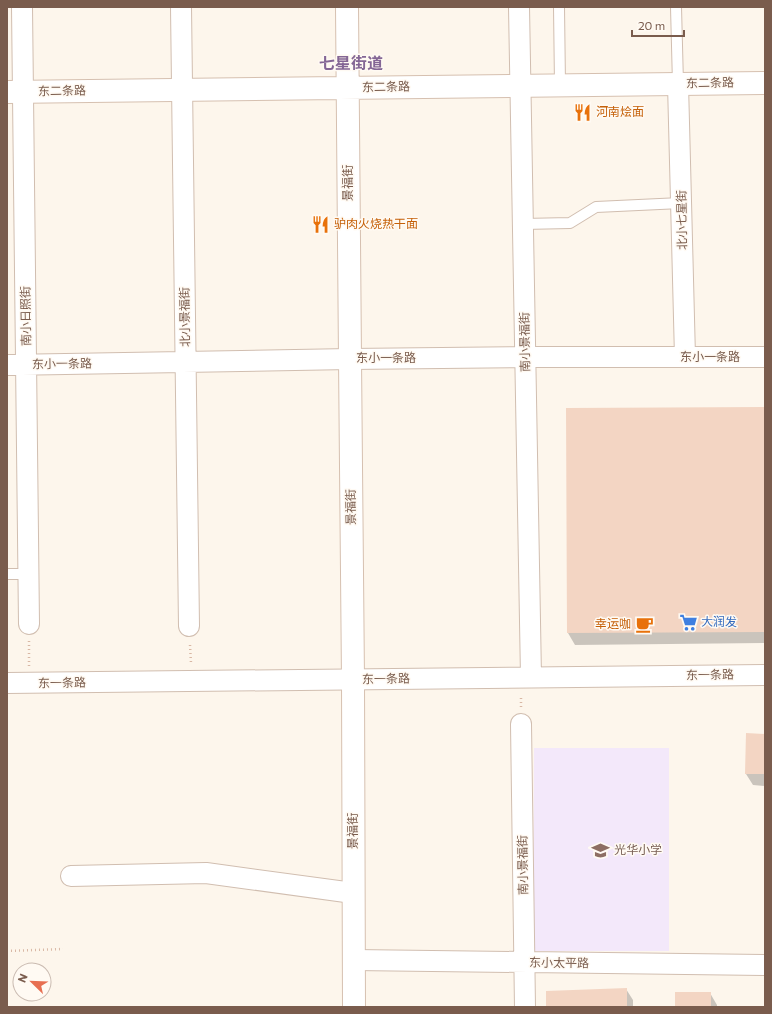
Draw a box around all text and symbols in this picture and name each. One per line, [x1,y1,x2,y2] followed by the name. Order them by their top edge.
[632,12,684,38] scale bar
[638,18,665,32] text: 20 m
[319,53,383,72] district label: 七星街道
[686,75,734,89] street label: 东二条路
[362,79,410,93] street label: 东二条路
[38,83,86,97] street label: 东二条路
[573,102,593,122] restaurant icon: 河南烩面
[596,104,644,118] place label: 河南烩面
[340,165,354,201] street label: 景福街
[673,190,689,250] street label: 北小七星街
[311,214,331,234] restaurant icon: 驴肉火烧热干面
[334,216,418,230] place label: 驴肉火烧热干面
[17,286,33,346] street label: 南小日照街
[176,287,192,347] street label: 北小景福街
[516,312,532,372] street label: 南小景福街
[680,349,740,363] street label: 东小一条路
[356,350,416,364] street label: 东小一条路
[32,355,92,371] street label: 东小一条路
[343,489,357,525] street label: 景福街
[678,612,698,632] supermarket icon: 大润发
[634,614,654,634] cafe icon: 幸运咖
[701,614,737,628] place label: 大润发
[595,616,631,630] place label: 幸运咖
[686,667,734,681] street label: 东一条路
[362,671,410,685] street label: 东一条路
[38,675,86,689] street label: 东一条路
[345,813,359,849] street label: 景福街
[514,835,530,895] street label: 南小景福街
[591,840,611,860] school or university icon: 光华小学
[614,842,662,856] place label: 光华小学
[529,954,589,970] street label: 东小太平路
[12,962,52,1002] north arrow
[15,972,30,984] text: N

